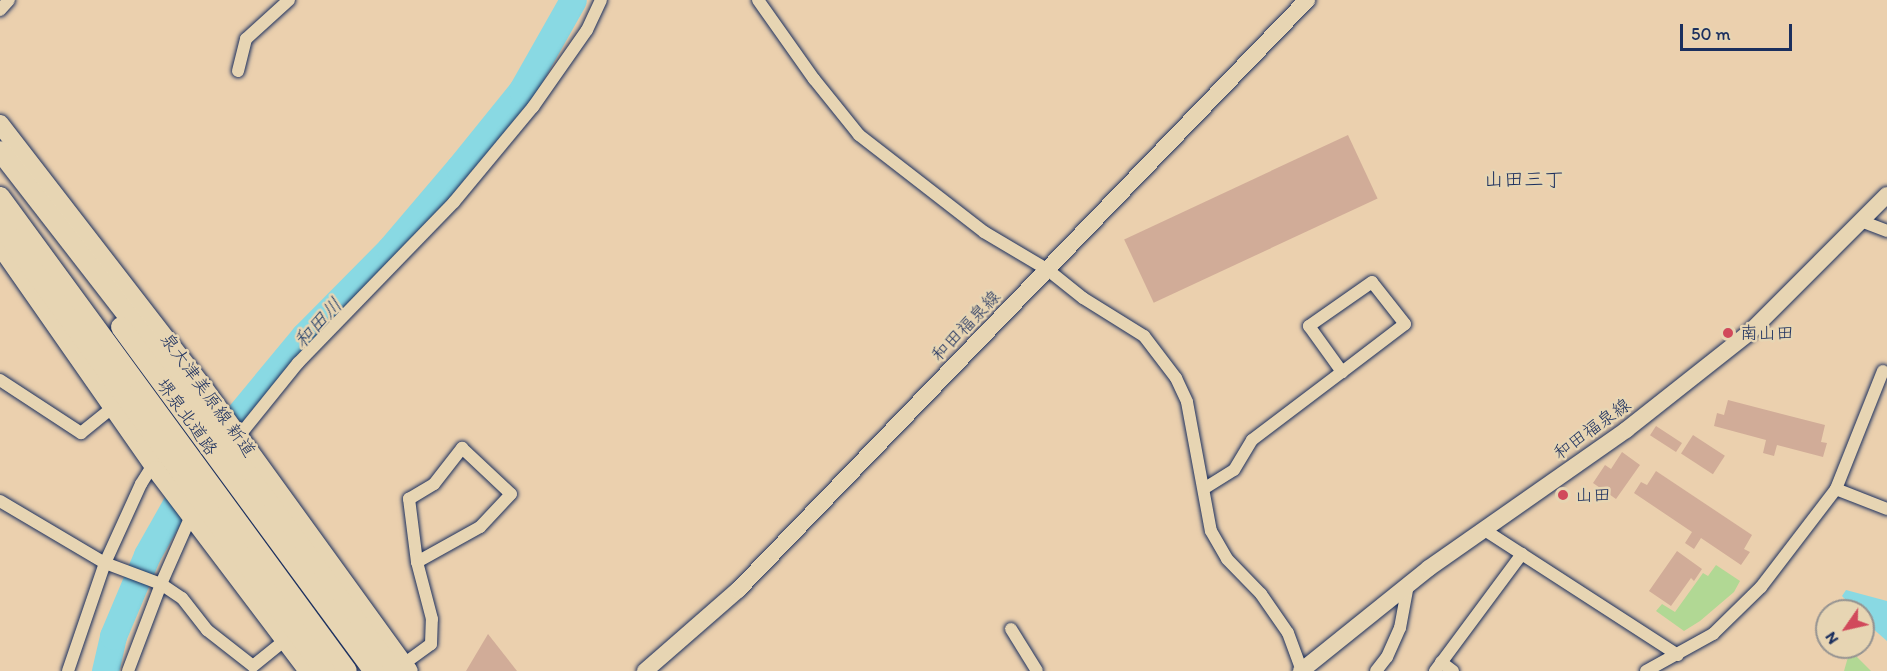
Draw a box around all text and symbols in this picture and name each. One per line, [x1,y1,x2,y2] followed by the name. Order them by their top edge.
[1683,12,1796,50] scale bar
[1691,23,1731,45] text: 50 m
[1484,167,1564,191] district label: 山田三丁
[927,286,1005,366] street label: 和田福泉線
[289,293,347,353] water label: 和田川
[1740,322,1794,344] place label: 南山田
[1721,326,1735,340] marker: 南山田
[156,329,260,461] street label: 泉大津美原線 新道
[152,374,222,460] street label: 堺泉北道路
[1549,394,1635,464] street label: 和田福泉線
[1575,484,1611,506] place label: 山田
[1556,488,1570,502] marker: 山田
[1815,599,1875,659] north arrow
[1820,628,1842,648] text: N

